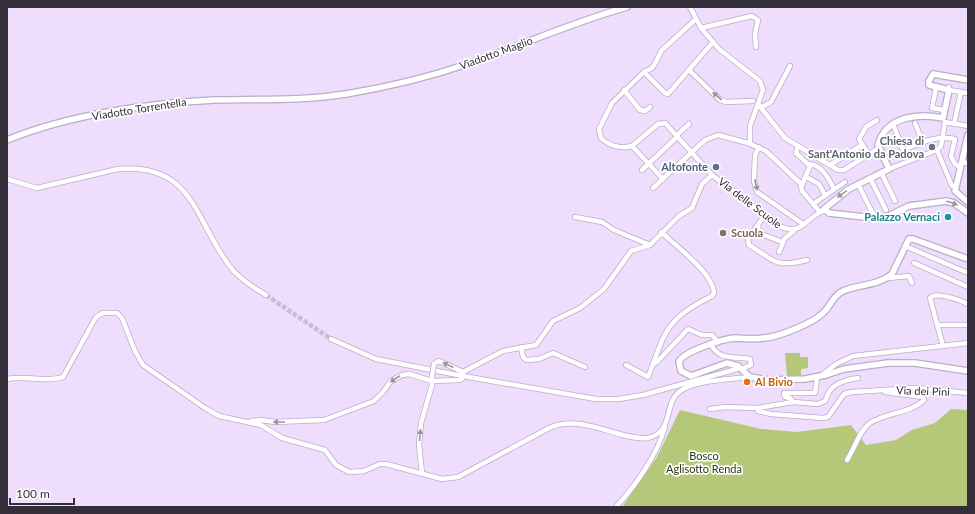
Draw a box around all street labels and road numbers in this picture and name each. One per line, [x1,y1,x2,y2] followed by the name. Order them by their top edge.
[457,33,534,72] street label: Viadotto Maglio
[91,95,187,122] street label: Viadotto Torrentella
[716,175,785,231] street label: Via delle Scuole
[896,383,950,398] street label: Via dei Pini

